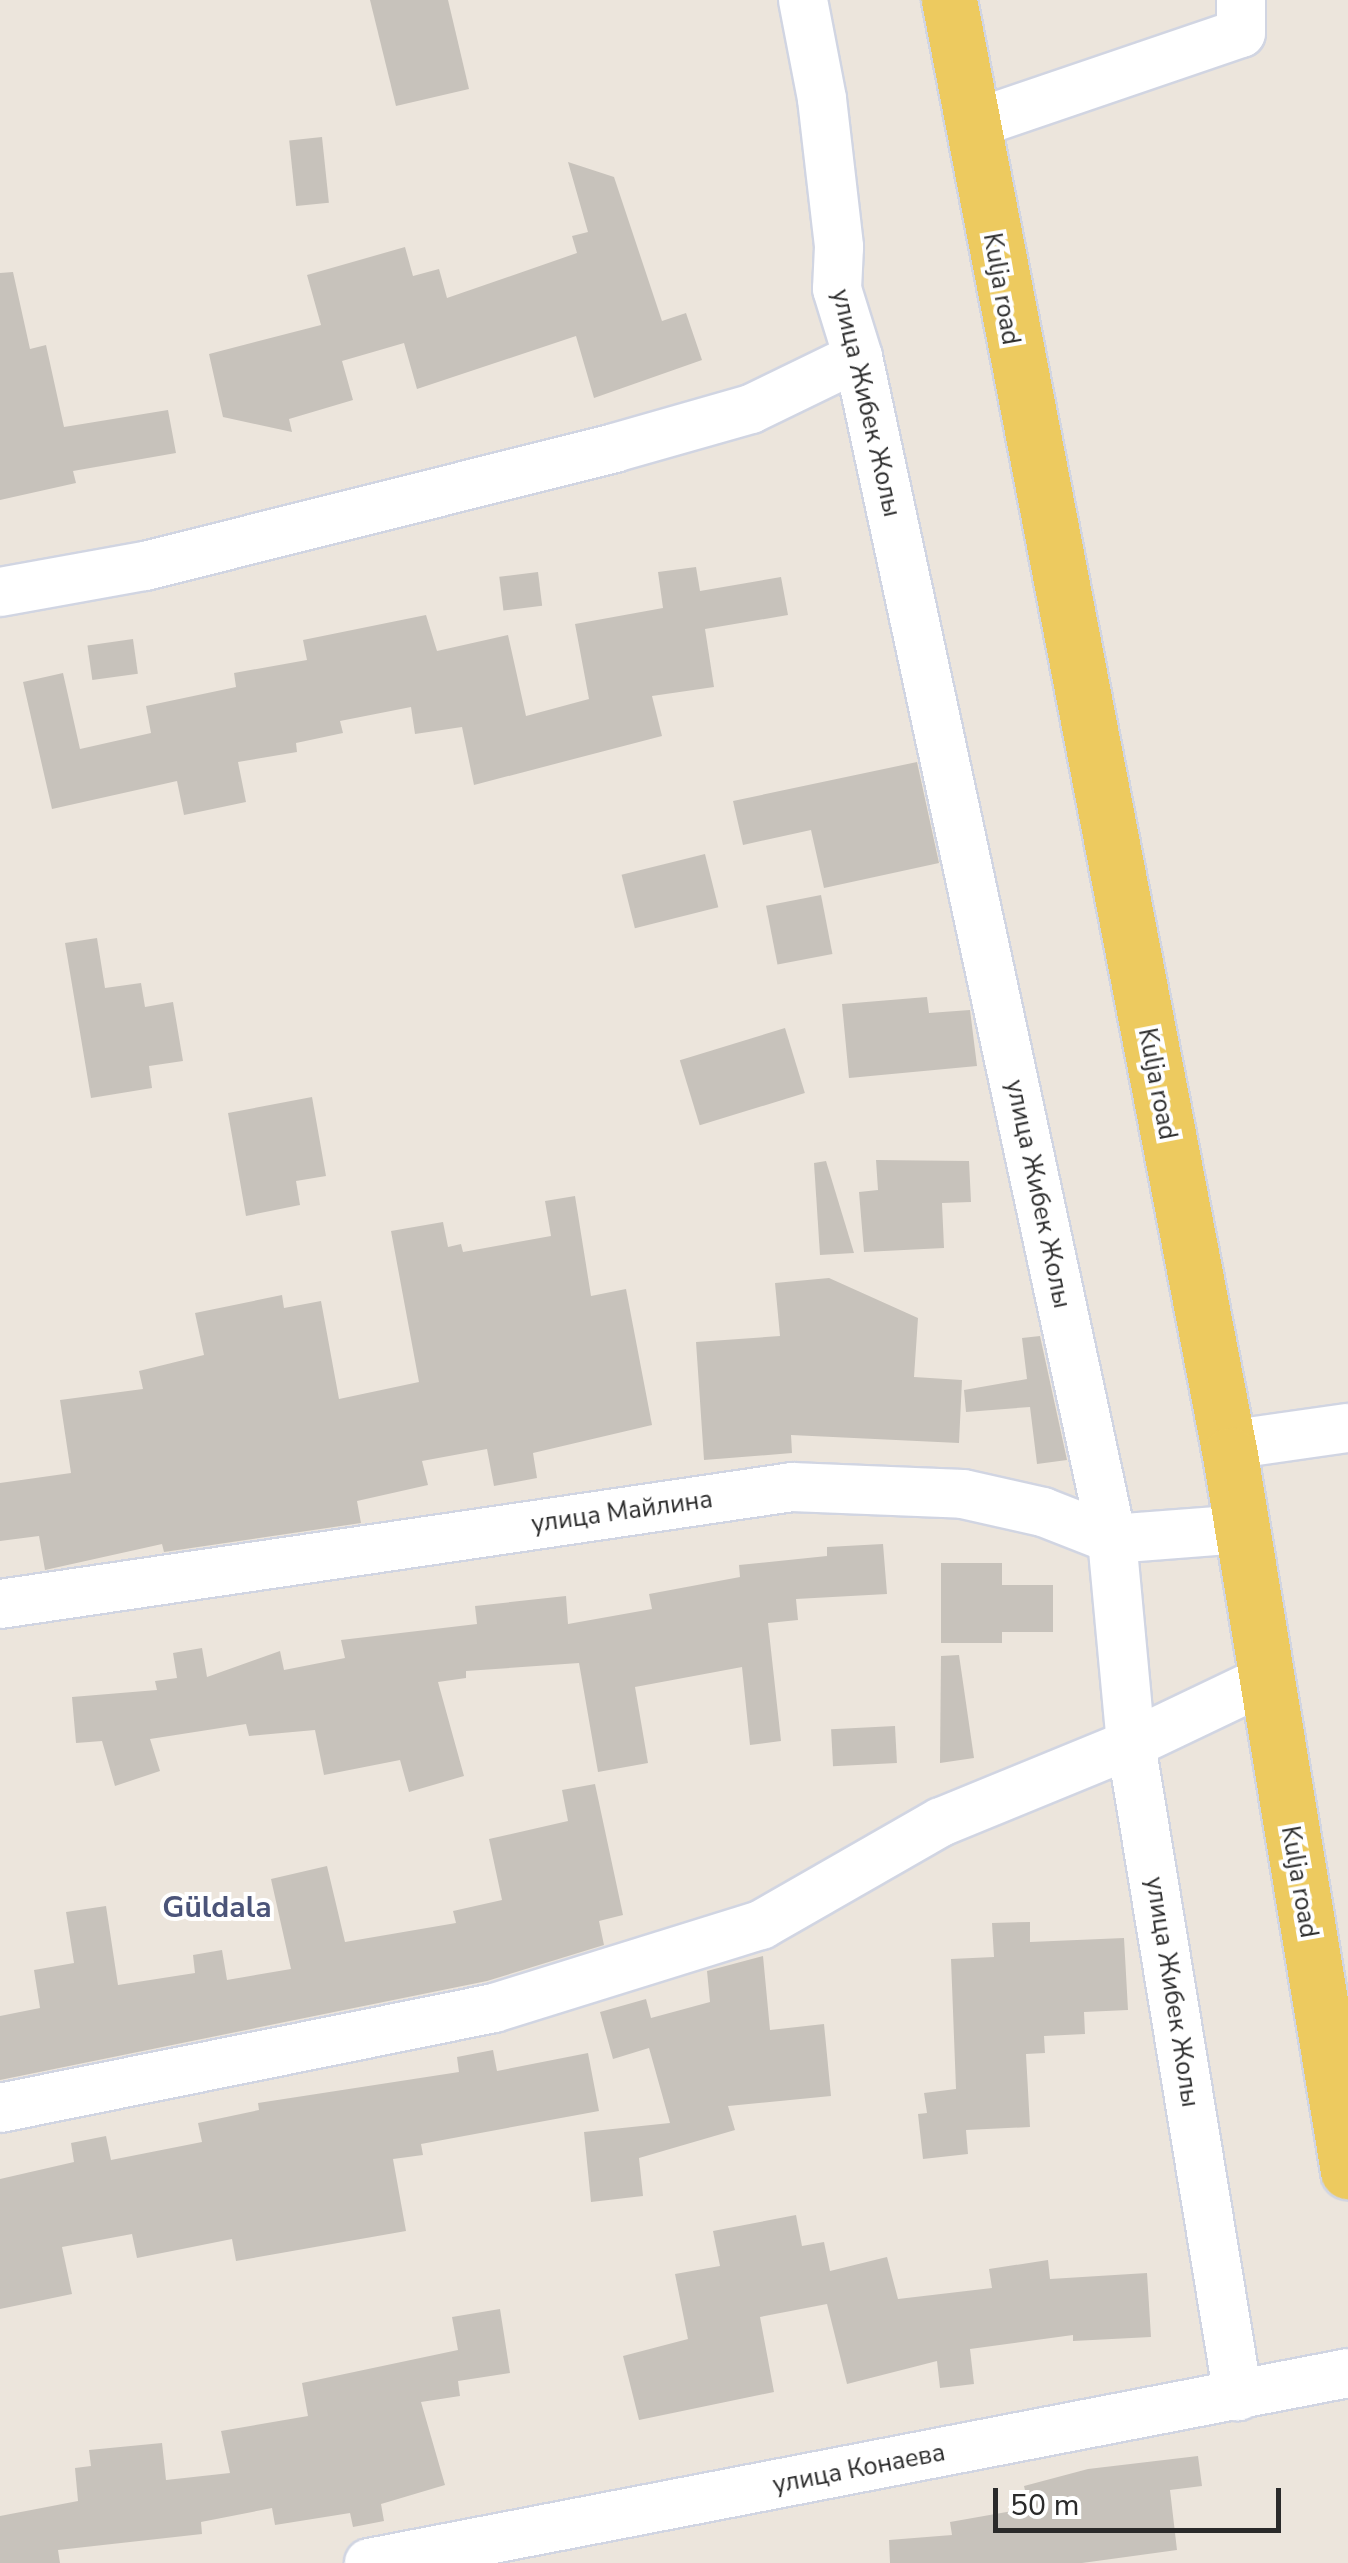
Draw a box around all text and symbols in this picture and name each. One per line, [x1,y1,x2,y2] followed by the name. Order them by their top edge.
[976,231,1026,347] street label: Kulja road
[825,286,907,520] street label: улица Жибек Жолы
[1132,1026,1182,1142] street label: Kulja road
[999,1077,1077,1311] street label: улица Жибек Жолы
[529,1484,715,1540] street label: улица Майлина
[1274,1824,1324,1940] street label: Kulja road
[1139,1875,1205,2109] street label: улица Жибек Жолы
[162,1890,272,1926] district label: Güldala
[770,2438,948,2500] street label: улица Конаева
[998,2468,1286,2530] scale bar
[1010,2485,1079,2526] text: 50 m

